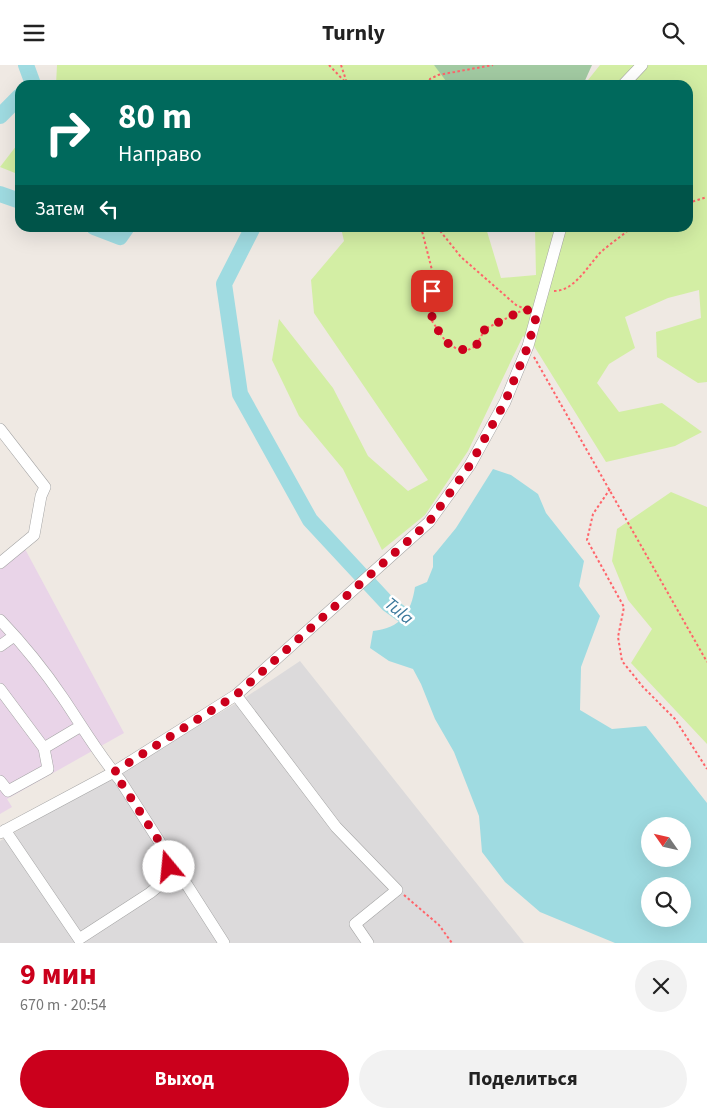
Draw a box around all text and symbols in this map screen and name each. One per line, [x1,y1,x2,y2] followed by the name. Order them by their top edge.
[322,17,385,49] text: Turnly
[20,19,48,47] icon: menu
[659,19,687,47] icon: search
[118,92,192,142] text: 80 m
[35,100,100,165] icon: right
[118,138,202,170] text: Направо
[95,195,123,223] icon: left
[35,196,85,223] text: Затем
[411,270,453,312] pin
[418,277,446,305] icon: arrive
[379,592,419,631] water label: Tula
[641,817,691,867] north arrow
[641,817,691,927] map controls
[142,840,194,892] position arrow
[641,877,691,927] button: search
[20,953,97,996] text: 9 мин
[635,960,687,1012] button: close
[20,994,107,1016] text: 670 m · 20:54
[20,1050,349,1108] button: Выход
[359,1050,687,1108] button: Поделиться

